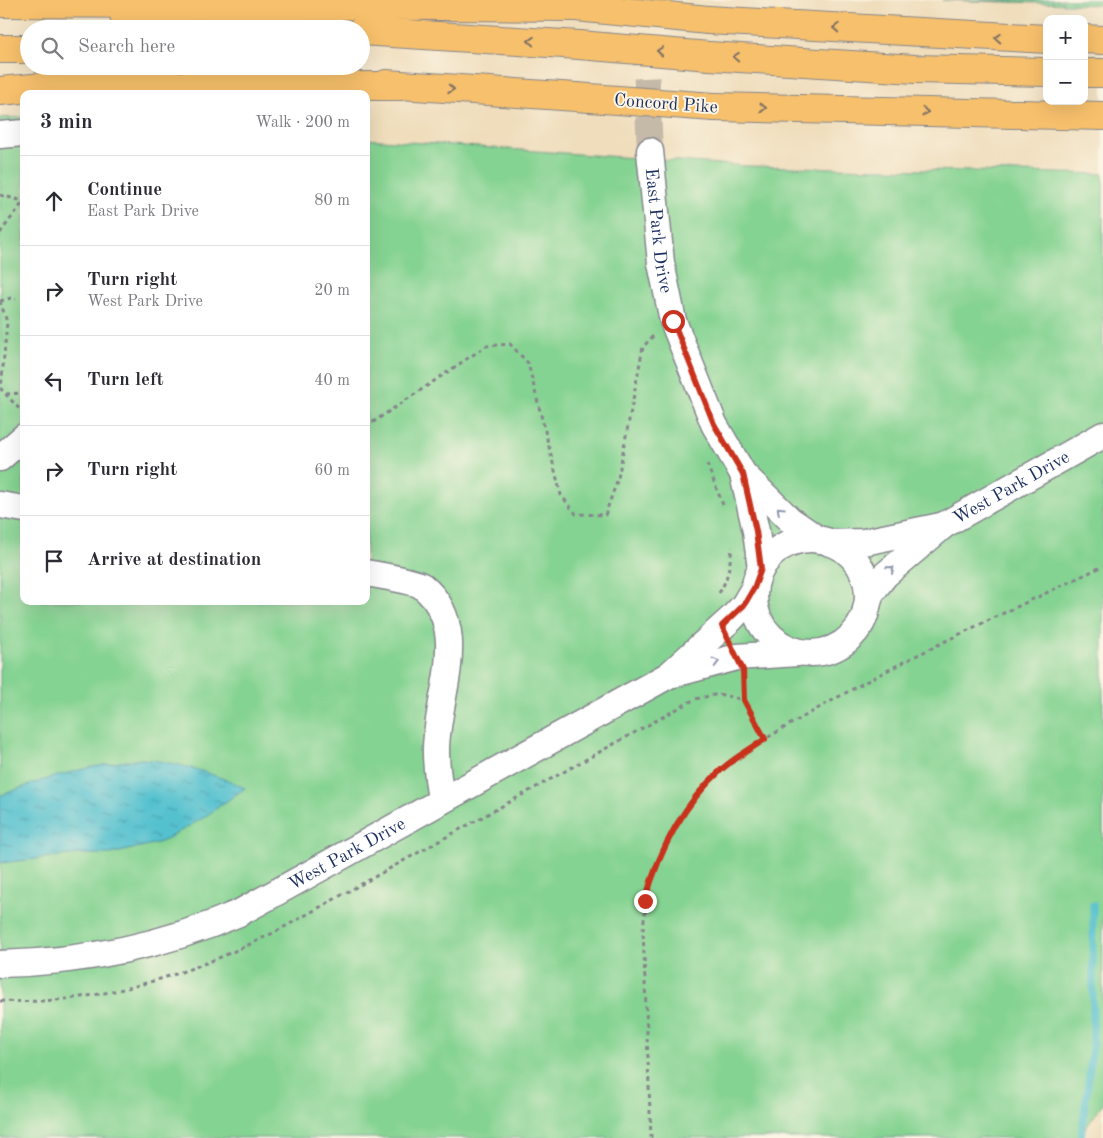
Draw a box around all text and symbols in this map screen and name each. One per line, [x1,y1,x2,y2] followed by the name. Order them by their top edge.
[1043,15,1088,105] map controls
[1043,15,1088,60] button: +
[20,20,370,75] search box
[832,23,840,34] one-way arrow
[994,32,1002,43] one-way arrow
[38,34,66,62] icon: search
[526,36,534,47] one-way arrow
[78,38,175,57] text: Search here
[656,46,664,57] one-way arrow
[732,52,740,63] one-way arrow
[1043,60,1088,105] button: −
[447,83,455,94] one-way arrow
[613,91,718,117] street label: Concord Pike
[759,103,767,113] one-way arrow
[921,106,929,117] one-way arrow
[40,112,93,133] text: 3 min
[255,115,350,131] text: Walk · 200 m
[642,167,675,295] street label: East Park Drive
[87,181,162,200] text: Continue
[40,187,68,215] icon: ahead
[314,193,350,209] text: 80 m
[87,204,199,220] text: East Park Drive
[87,271,177,290] text: Turn right
[40,277,68,305] icon: right
[314,283,350,299] text: 20 m
[87,294,203,310] text: West Park Drive
[662,310,685,333] route start
[40,367,68,395] icon: left
[87,371,164,390] text: Turn left
[314,373,350,389] text: 40 m
[950,448,1073,528] street label: West Park Drive
[40,457,68,485] icon: right
[87,461,177,480] text: Turn right
[314,463,350,479] text: 60 m
[777,507,786,516] one-way arrow
[40,547,68,575] icon: arrive
[87,551,261,570] text: Arrive at destination
[886,566,895,575] one-way arrow
[711,658,719,668] one-way arrow
[286,815,409,894] street label: West Park Drive
[634,890,657,913] route end

